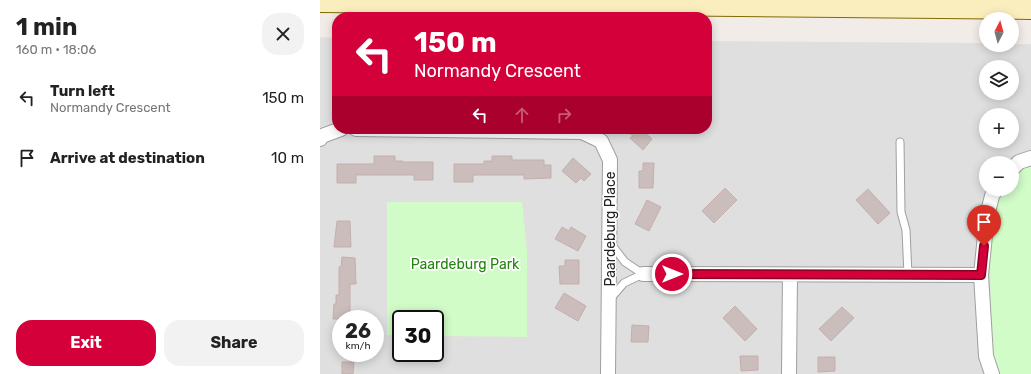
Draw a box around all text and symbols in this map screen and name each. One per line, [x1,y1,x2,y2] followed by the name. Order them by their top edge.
[979,12,1019,52] north arrow
[979,12,1019,196] map controls
[16,13,77,41] text: 1 min
[262,13,304,55] button: close
[414,26,497,59] text: 150 m
[348,28,400,80] icon: left
[16,42,96,57] text: 160 m · 18:06
[414,60,581,82] text: Normandy Crescent
[979,60,1019,100] button: layers
[50,82,115,100] text: Turn left
[16,87,38,109] icon: left
[262,89,304,107] text: 150 m
[50,100,171,115] text: Normandy Crescent
[469,104,491,126] icon: left
[511,104,533,126] icon: ahead
[553,104,575,126] icon: right
[979,108,1019,148] button: +
[16,147,38,169] icon: arrive
[50,149,205,167] text: Arrive at destination
[271,149,304,167] text: 10 m
[979,156,1019,196] button: −
[602,171,619,287] street label: Paardeburg Place
[967,205,1001,246] pin
[973,211,995,233] icon: arrive
[651,253,693,295] position arrow
[411,256,520,273] park label: Paardeburg Park
[392,310,444,362] speed limit sign: 30
[345,319,371,343] text: 26
[16,320,156,366] button: Exit
[164,320,304,366] button: Share
[346,340,370,352] text: km/h

